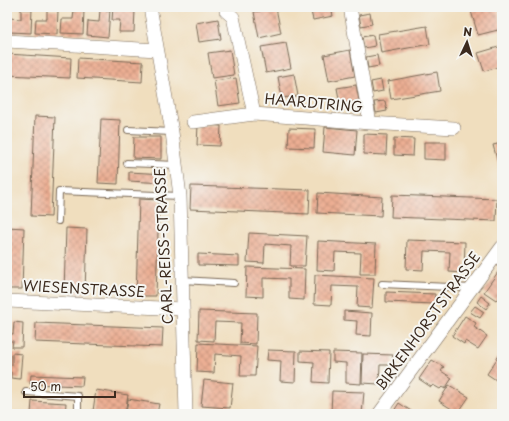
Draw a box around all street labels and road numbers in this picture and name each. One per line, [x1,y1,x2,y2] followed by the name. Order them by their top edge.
[264,88,364,117] street label: HAARDTRING
[149,167,178,325] street label: CARL-REISS-STRASSE
[370,247,485,394] street label: BIRKENHORSTSTRASSE
[22,275,146,302] street label: WIESENSTRASSE

